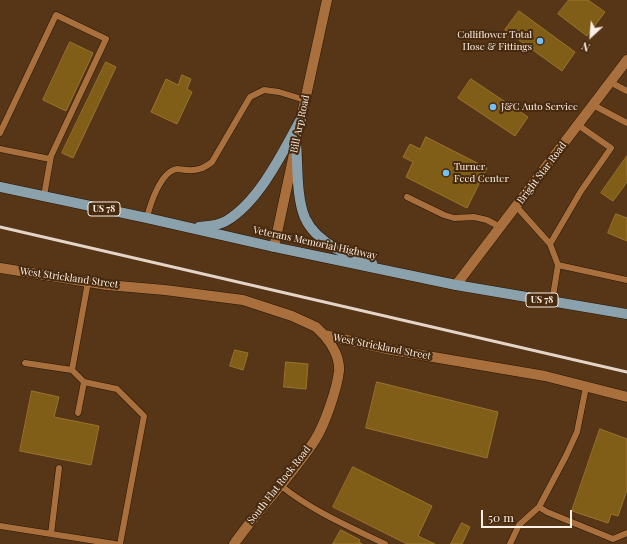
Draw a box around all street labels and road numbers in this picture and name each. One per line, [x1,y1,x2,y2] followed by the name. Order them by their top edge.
[288,94,312,154] street label: Bill Arp Road
[515,140,569,206] street label: Bright Star Road
[88,202,120,216] road number: US 78
[252,224,378,262] street label: Veterans Memorial Highway
[19,265,119,291] street label: West Strickland Street
[526,293,558,307] road number: US 78
[332,332,432,362] street label: West Strickland Street
[245,444,313,526] street label: South Flat Rock Road

